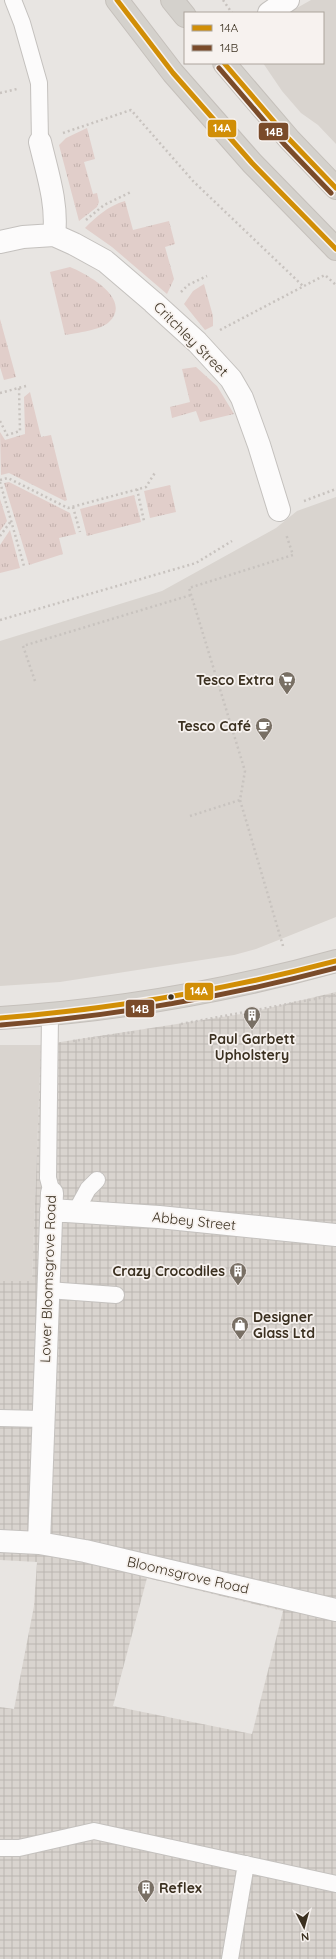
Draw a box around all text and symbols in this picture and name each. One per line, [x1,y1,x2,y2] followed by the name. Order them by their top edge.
[184,12,324,64] legend
[220,20,239,35] text: 14A
[220,40,239,55] text: 14B
[207,119,237,138] line badge: 14A
[213,121,231,135] text: 14A
[258,122,289,141] line badge: 14B
[265,125,283,139] text: 14B
[150,298,232,380] street label: Critchley Street
[277,670,297,695] supermarket icon: Tesco Extra
[196,671,274,689] place label: Tesco Extra
[254,716,274,741] cafe icon: Tesco Café
[177,717,251,735] place label: Tesco Café
[184,982,214,1001] line badge: 14A
[190,984,208,998] text: 14A
[166,992,176,1002] unlabelled marker
[125,999,155,1018] line badge: 14B
[131,1002,149,1016] text: 14B
[242,1005,262,1030] building icon: Paul Garbett Upholstery
[209,1030,295,1064] place label: Paul Garbett Upholstery
[36,1195,60,1363] street label: Lower Bloomsgrove Road
[151,1208,237,1234] street label: Abbey Street
[228,1261,248,1286] building icon: Crazy Crocodiles
[113,1262,225,1280] place label: Crazy Crocodiles
[253,1308,315,1342] place label: Designer Glass Ltd
[230,1315,250,1340] shop icon: Designer Glass Ltd
[125,1552,251,1598] street label: Bloomsgrove Road
[136,1878,156,1903] building icon: Reflex
[159,1879,202,1897] place label: Reflex
[284,1907,324,1947] north arrow
[300,1930,310,1944] text: N

